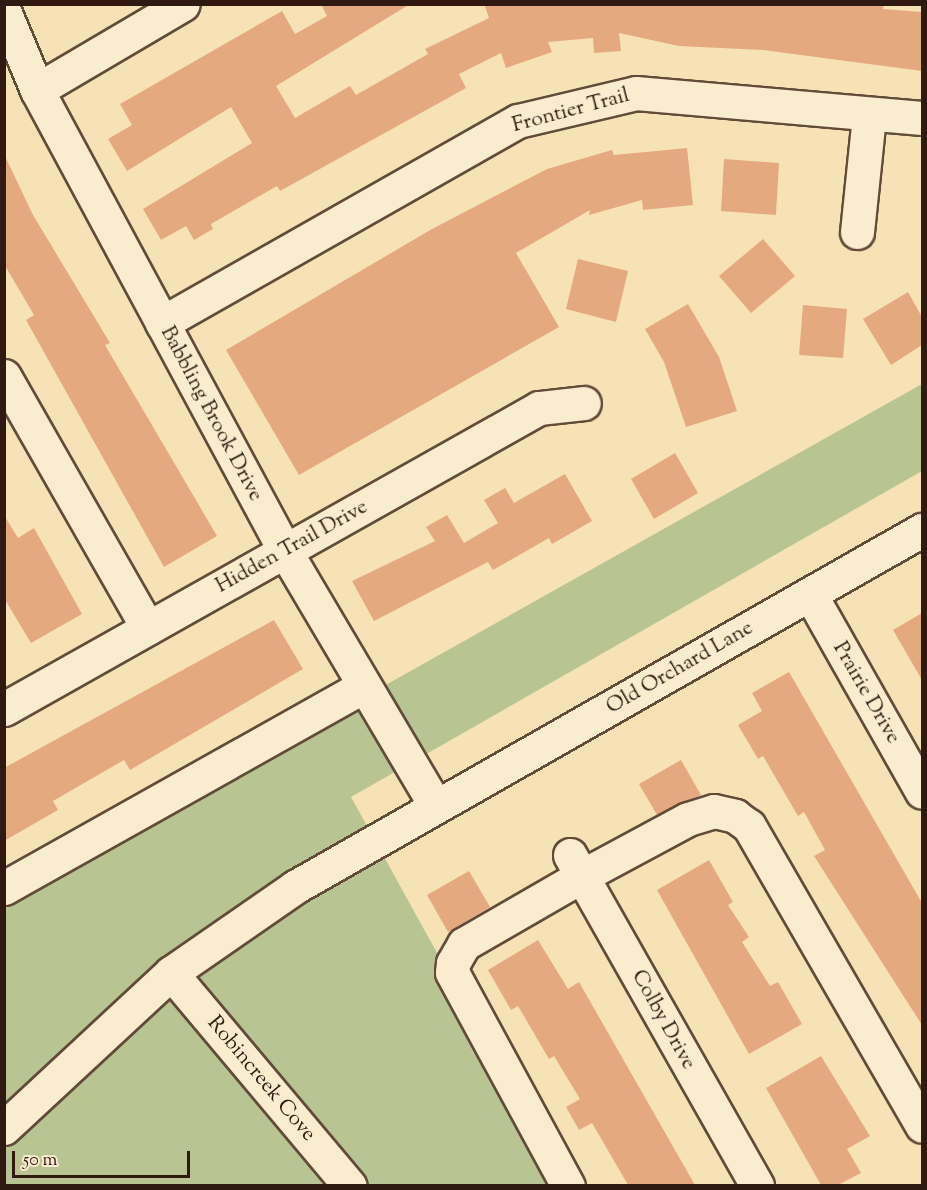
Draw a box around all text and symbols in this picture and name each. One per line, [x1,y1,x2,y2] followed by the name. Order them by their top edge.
[510,83,632,139] street label: Frontier Trail
[154,322,268,506] street label: Babbling Brook Drive
[212,495,372,599] street label: Hidden Trail Drive
[602,616,758,720] street label: Old Orchard Lane
[827,638,905,748] street label: Prairie Drive
[625,966,701,1074] street label: Colby Drive
[201,1011,321,1147] street label: Robincreek Cove
[15,1139,194,1177] scale bar
[23,1148,57,1174] text: 50 m

